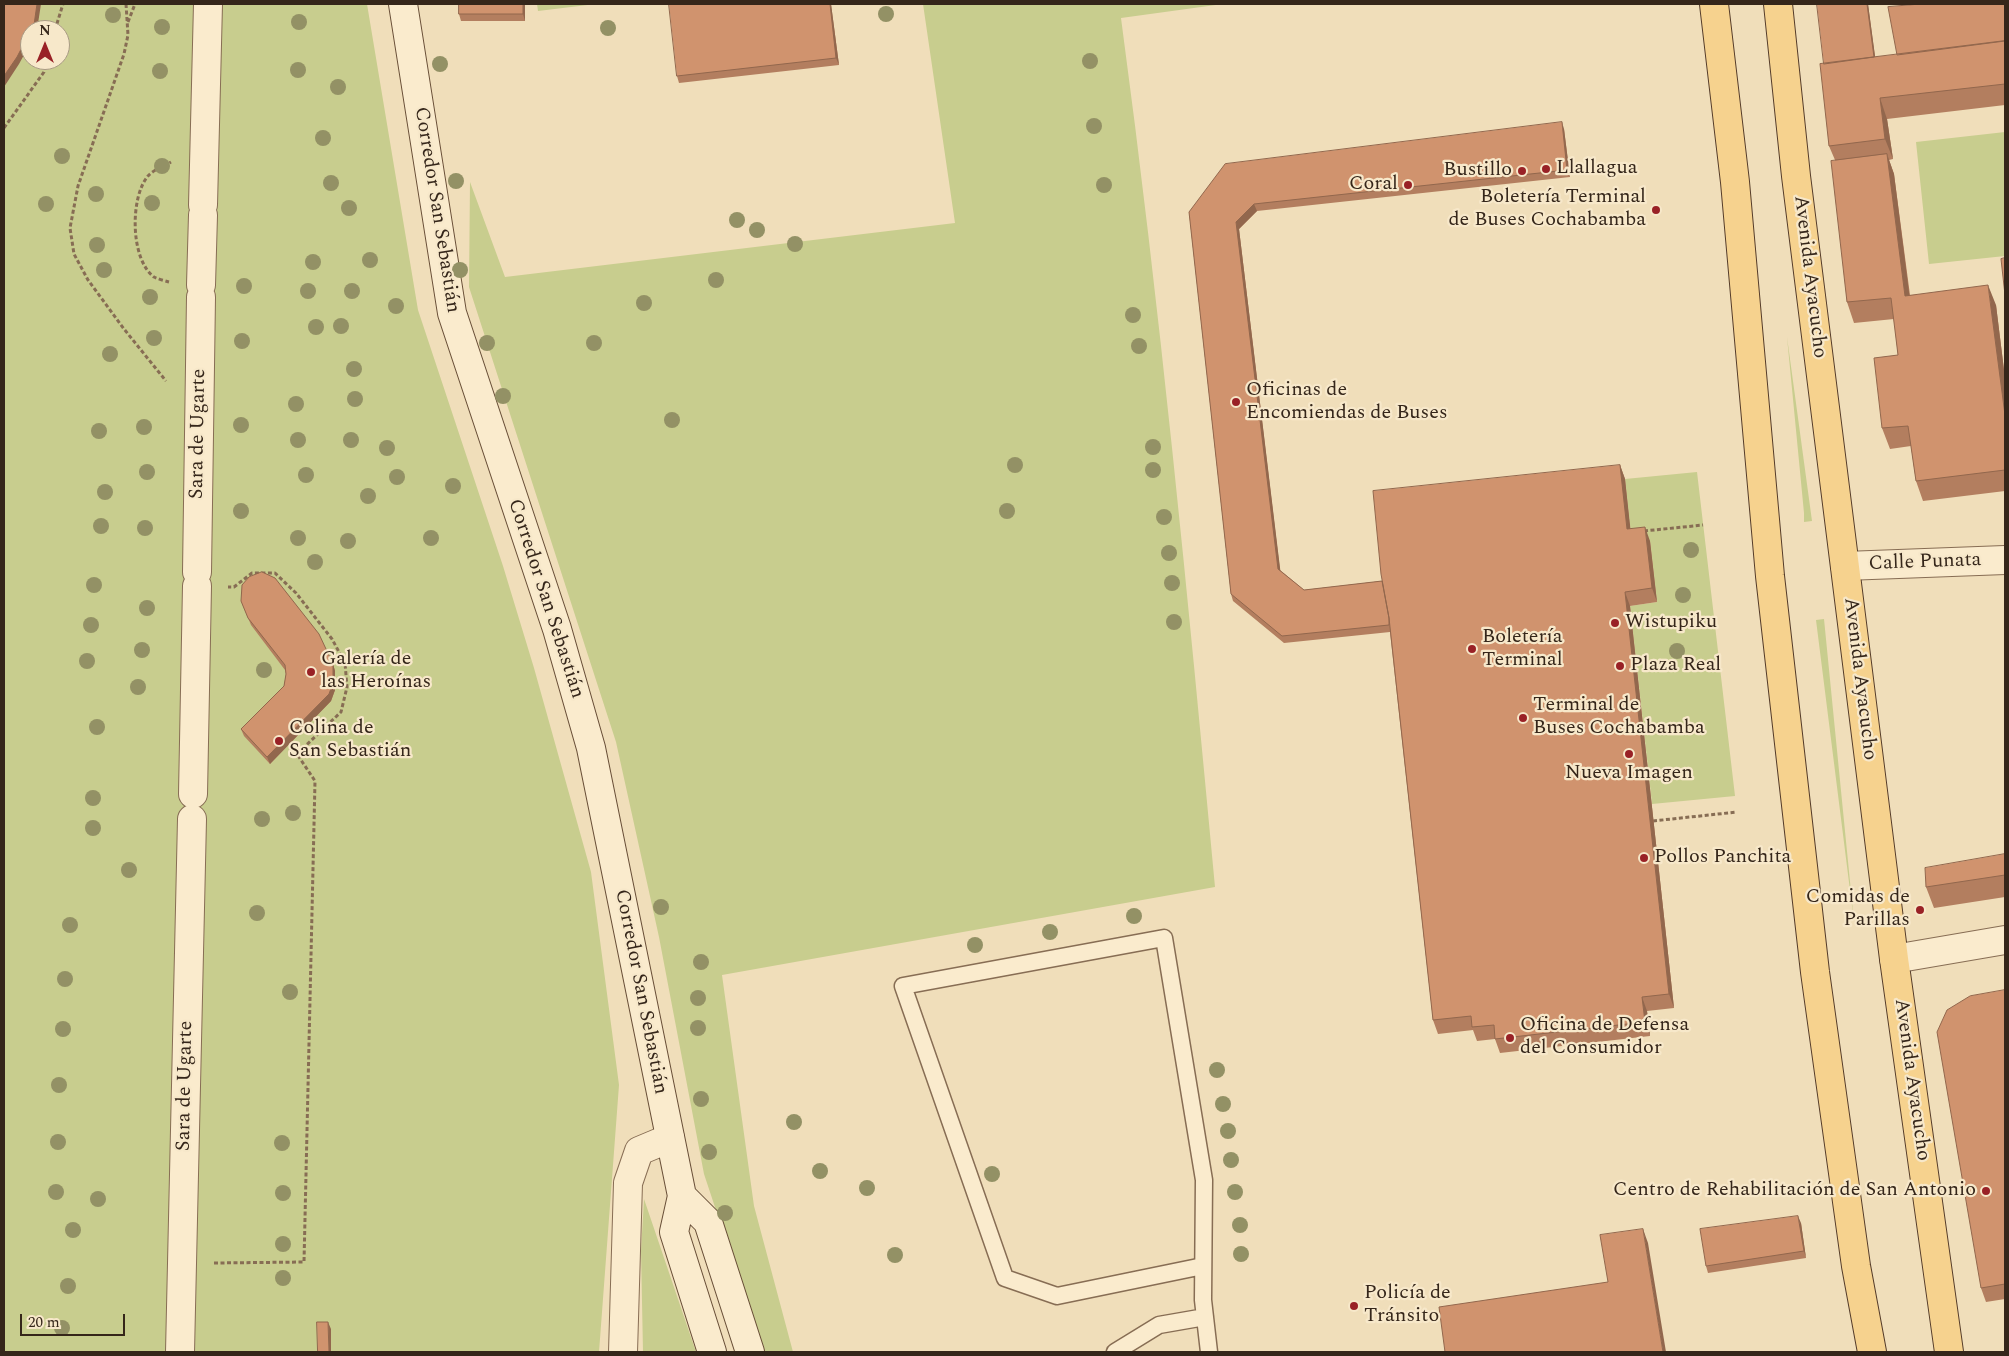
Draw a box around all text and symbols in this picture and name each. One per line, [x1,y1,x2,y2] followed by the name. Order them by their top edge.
[20,20,70,70] north arrow
[39,20,51,41] text: N
[408,105,464,315] street label: Corredor San Sebastián
[1556,157,1638,181] place label: Llallagua
[1443,159,1512,183] place label: Bustillo
[1540,163,1552,175] marker: Llallagua
[1516,165,1528,177] marker: Bustillo
[1349,173,1398,197] place label: Coral
[1402,179,1414,191] marker: Coral
[1448,186,1646,233] place label: Boletería Terminal de Buses Cochabamba
[1787,194,1831,360] street label: Avenida Ayacucho
[1650,204,1662,216] marker: Boletería Terminal de Buses Cochabamba
[186,369,212,499] street label: Sara de Ugarte
[1246,379,1448,426] place label: Oficinas de Encomiendas de Buses
[1230,396,1242,408] marker: Oficinas de Encomiendas de Buses
[501,496,589,702] street label: Corredor San Sebastián
[1868,549,1982,577] street label: Calle Punata
[1837,596,1881,762] street label: Avenida Ayacucho
[1625,611,1717,635] place label: Wistupiku
[1609,617,1621,629] marker: Wistupiku
[1482,626,1563,673] place label: Boletería Terminal
[1466,643,1478,655] marker: Boletería Terminal
[321,648,431,695] place label: Galería de las Heroínas
[1630,654,1721,678] place label: Plaza Real
[1614,660,1626,672] marker: Plaza Real
[305,666,317,678] marker: Galería de las Heroínas
[1533,694,1705,741] place label: Terminal de Buses Cochabamba
[1517,712,1529,724] marker: Terminal de Buses Cochabamba
[289,717,411,764] place label: Colina de San Sebastián
[273,735,285,747] marker: Colina de San Sebastián
[1623,748,1635,760] marker: Nueva Imagen
[1565,762,1693,786] place label: Nueva Imagen
[1654,846,1791,870] place label: Pollos Panchita
[1638,852,1650,864] marker: Pollos Panchita
[1806,886,1910,933] place label: Comidas de Parillas
[608,888,672,1096] street label: Corredor San Sebastián
[1914,904,1926,916] marker: Comidas de Parillas
[1888,997,1934,1163] street label: Avenida Ayacucho
[1520,1014,1689,1061] place label: Oficina de Defensa del Consumidor
[173,1021,199,1151] street label: Sara de Ugarte
[1504,1032,1516,1044] marker: Oficina de Defensa del Consumidor
[1613,1179,1976,1203] place label: Centro de Rehabilitación de San Antonio
[1980,1185,1992,1197] marker: Centro de Rehabilitación de San Antonio
[1364,1282,1451,1329] place label: Policía de Tránsito
[1348,1300,1360,1312] marker: Policía de Tránsito
[22,1304,128,1336] scale bar
[28,1311,60,1334] text: 20 m

